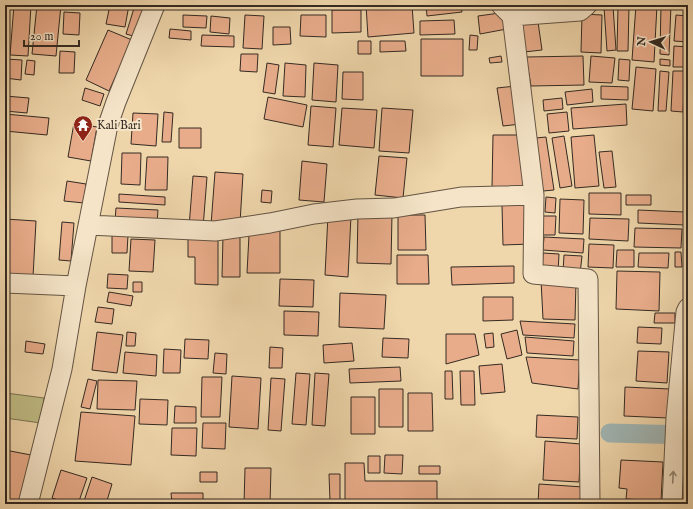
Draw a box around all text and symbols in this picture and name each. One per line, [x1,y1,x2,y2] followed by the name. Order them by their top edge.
[24,22,79,48] scale bar
[631,22,671,62] north arrow
[30,29,53,44] text: 20 m
[635,36,649,48] text: N
[72,114,94,142] temple icon: Kali Bari
[97,118,141,133] place label: Kali Bari
[670,471,677,484] one-way arrow

